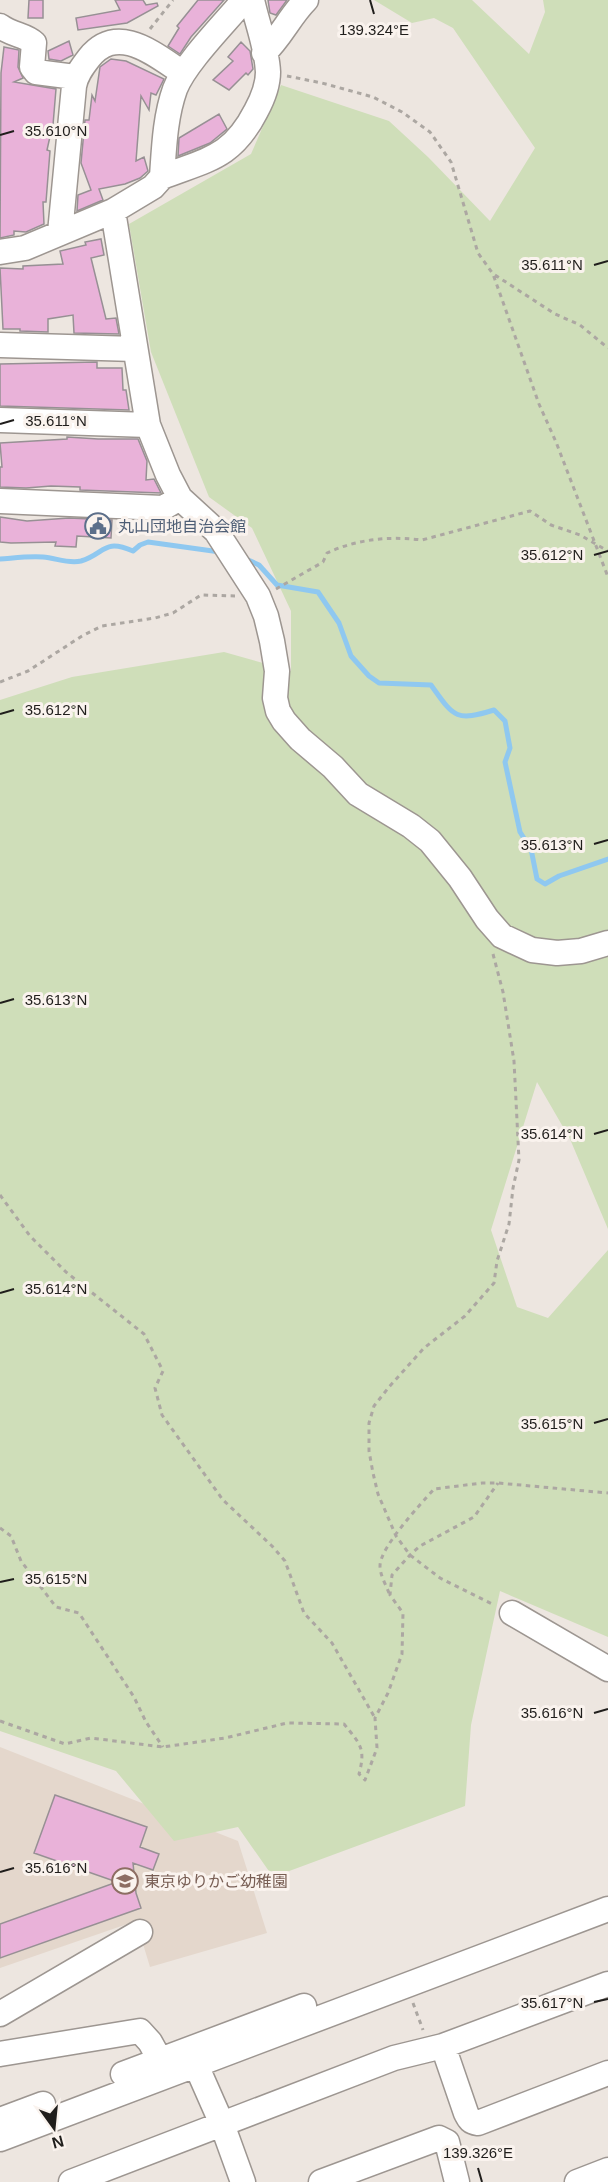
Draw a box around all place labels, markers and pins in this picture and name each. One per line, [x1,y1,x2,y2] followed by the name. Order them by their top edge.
[83,511,113,541] public building icon: 丸山団地自治会館
[118,518,246,535] place label: 丸山団地自治会館
[110,1866,140,1896] school or university icon: 東京ゆりかご幼稚園
[144,1873,288,1890] place label: 東京ゆりかご幼稚園

